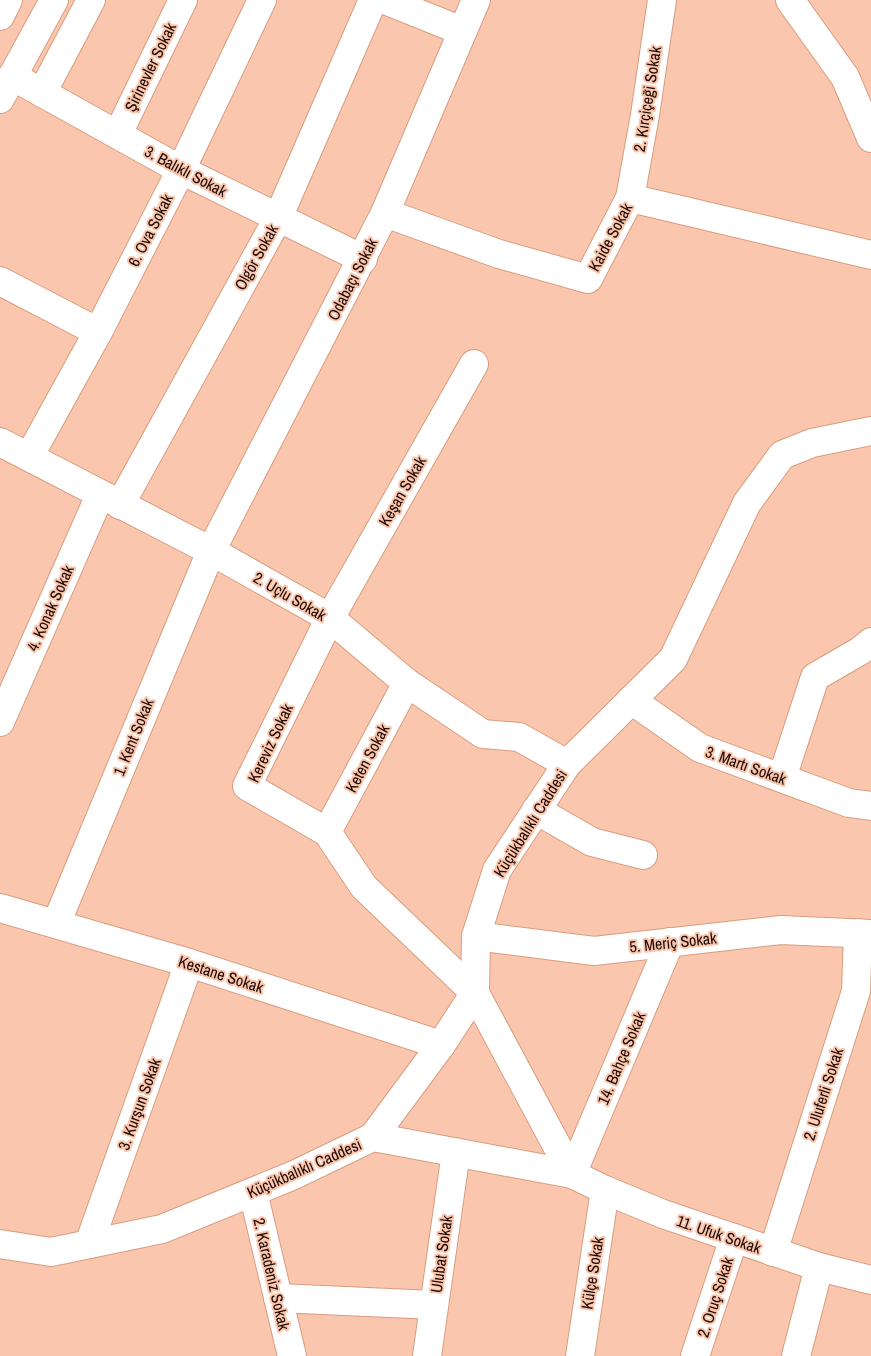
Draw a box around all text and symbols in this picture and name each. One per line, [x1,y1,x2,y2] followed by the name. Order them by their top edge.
[119,19,181,115] street label: Şirinevler Sokak
[628,44,666,153] street label: 2. Kırçiçeği Sokak
[141,140,231,202] street label: 3. Balıklı Sokak
[122,190,178,270] street label: 6. Ova Sokak
[583,199,637,275] street label: Kaide Sokak
[229,220,283,294] street label: Olgör Sokak
[322,234,382,324] street label: Odabaçı Sokak
[373,452,431,530] street label: Keşan Sokak
[21,561,79,654] street label: 4. Konak Sokak
[249,566,331,626] street label: 2. Uçlu Sokak
[107,695,159,779] street label: 1. Kent Sokak
[242,700,298,786] street label: Kereviz Sokak
[340,720,394,796] street label: Keten Sokak
[702,740,790,790] street label: 3. Martı Sokak
[488,765,572,881] street label: Küçükbalıklı Caddesi
[628,926,718,958] street label: 5. Meriç Sokak
[176,950,267,998] street label: Kestane Sokak
[591,1008,651,1108] street label: 14. Bahçe Sokak
[798,1044,848,1143] street label: 2. Uluferli Sokak
[112,1055,166,1153] street label: 3. Kurşun Sokak
[243,1133,365,1203] street label: Küçükbalıklı Caddesi
[674,1209,765,1259] street label: 11. Ufuk Sokak
[425,1213,457,1294] street label: Ulubat Sokak
[248,1216,296,1333] street label: 2. Karadeniz Sokak
[575,1235,609,1311] street label: Külçe Sokak
[692,1254,738,1340] street label: 2. Oruç Sokak

